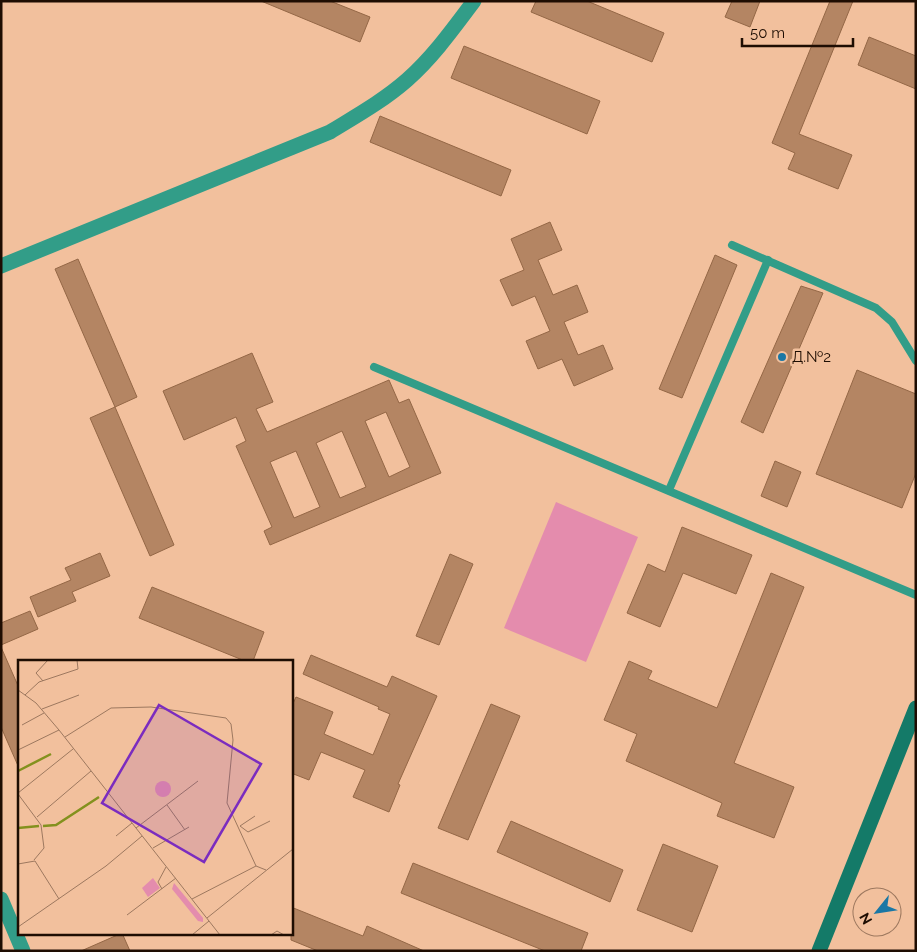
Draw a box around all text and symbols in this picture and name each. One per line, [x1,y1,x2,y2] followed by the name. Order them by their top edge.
[742,15,853,47] scale bar
[750,24,785,42] text: 50 m
[792,348,831,366] place label: Д.№2
[776,351,788,363] marker: Д.№2
[18,660,292,934] inset map
[852,887,902,937] north arrow
[856,910,875,927] text: N

